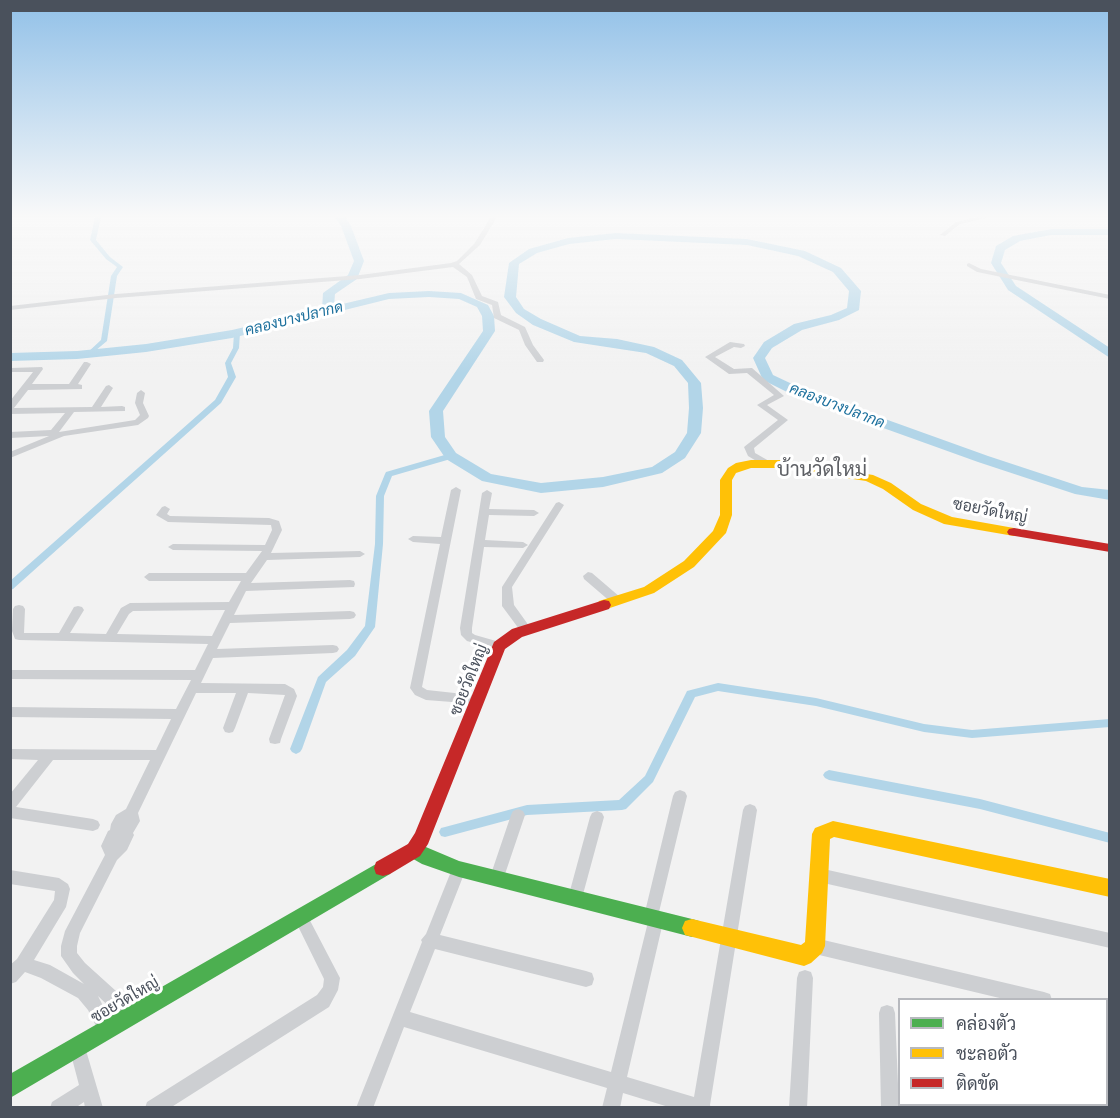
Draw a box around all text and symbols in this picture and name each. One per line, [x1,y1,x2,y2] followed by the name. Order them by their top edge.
[243,298,345,340] water label: คลองบางปลากด
[787,380,887,432] water label: คลองบางปลากด
[777,458,867,482] district label: บ้านวัดใหม่
[951,494,1029,528] street label: ซอยวัดใหญ่
[446,641,492,719] street label: ซอยวัดใหญ่
[87,973,163,1027] street label: ซอยวัดใหญ่
[898,998,1108,1106] legend
[956,1013,1016,1035] text: คล่องตัว
[956,1043,1018,1065] text: ชะลอตัว
[956,1073,999,1095] text: ติดขัด

